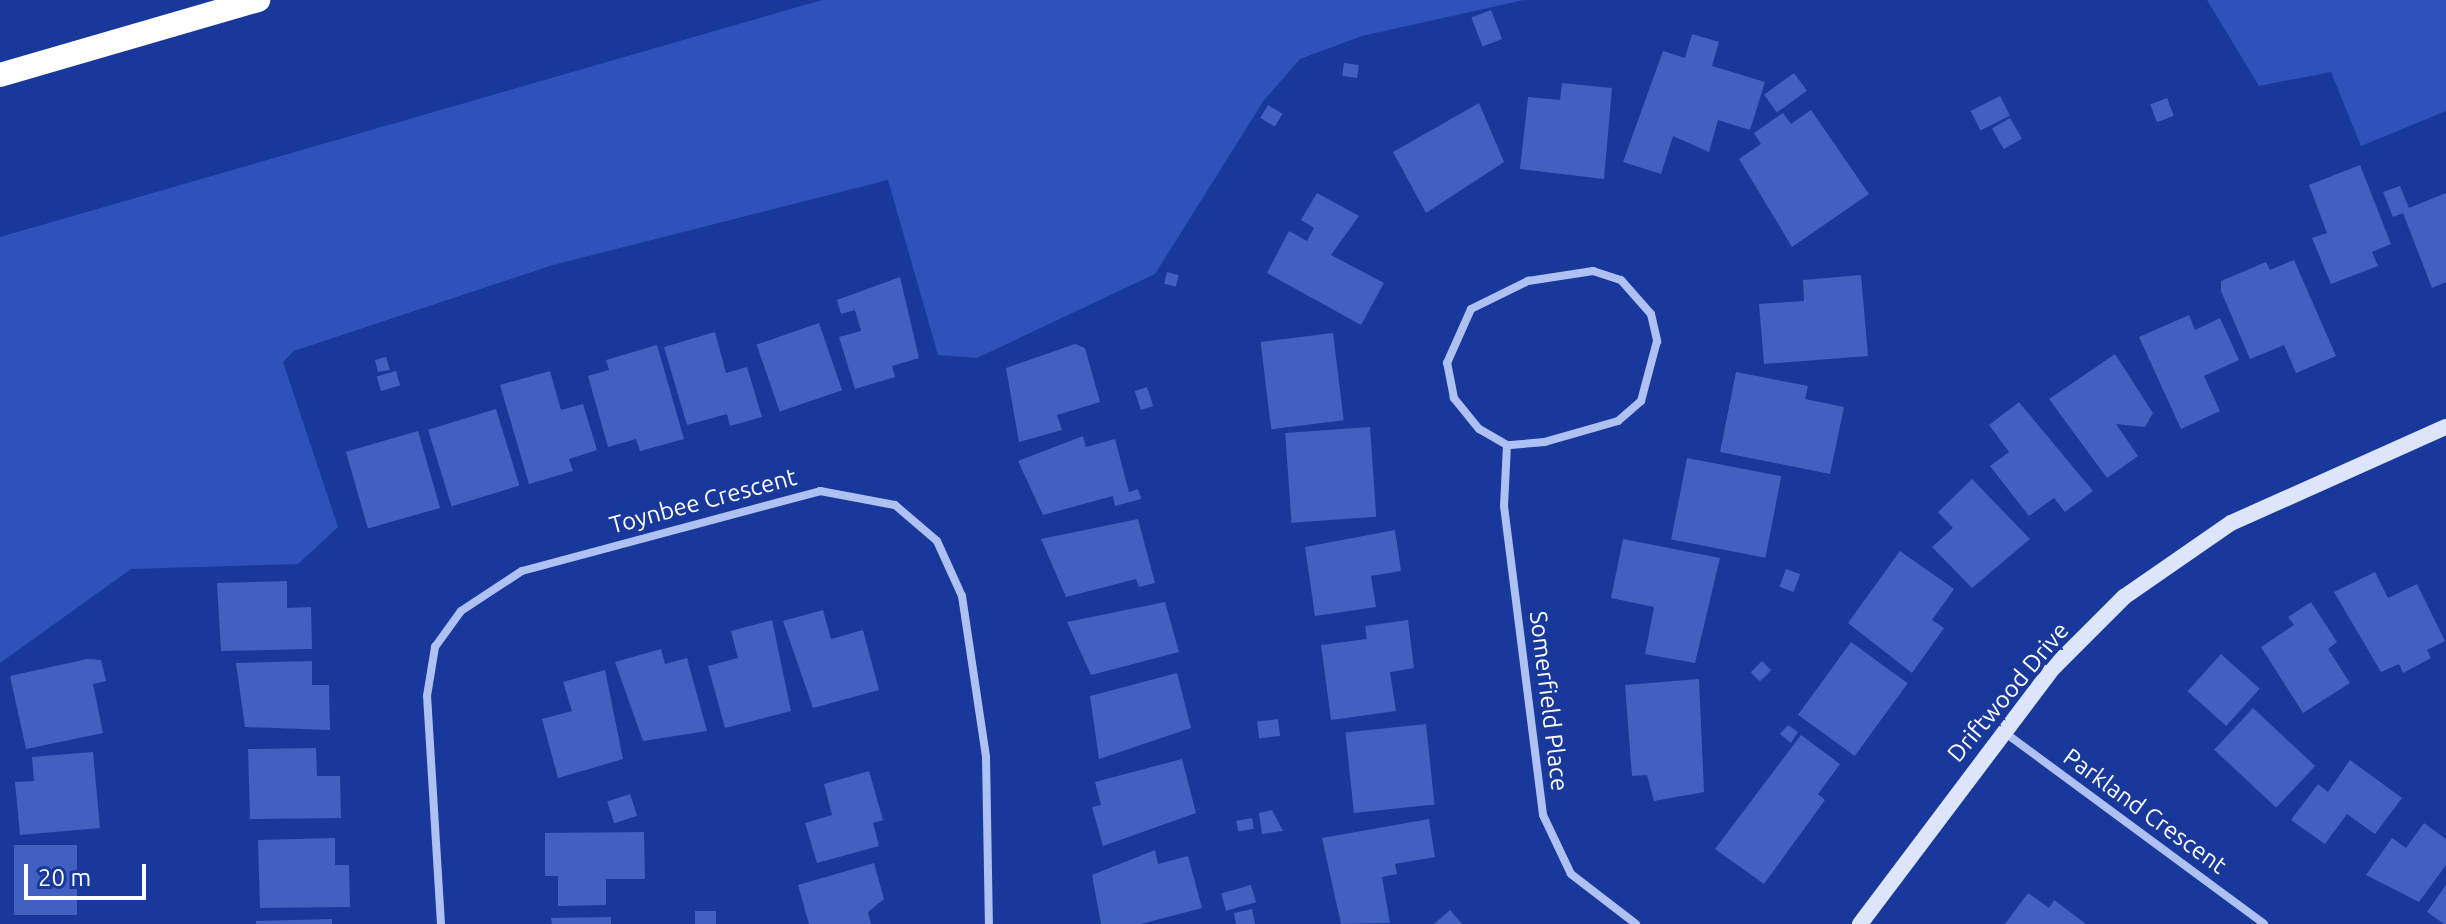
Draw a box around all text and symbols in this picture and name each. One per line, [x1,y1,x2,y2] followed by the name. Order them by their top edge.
[606,462,800,540] street label: Toynbee Crescent
[1524,609,1574,793] street label: Somerfield Place
[1941,616,2075,768] street label: Driftwood Drive
[2058,742,2232,880] street label: Parkland Crescent
[28,848,150,898] scale bar
[38,864,91,891] text: 20 m

